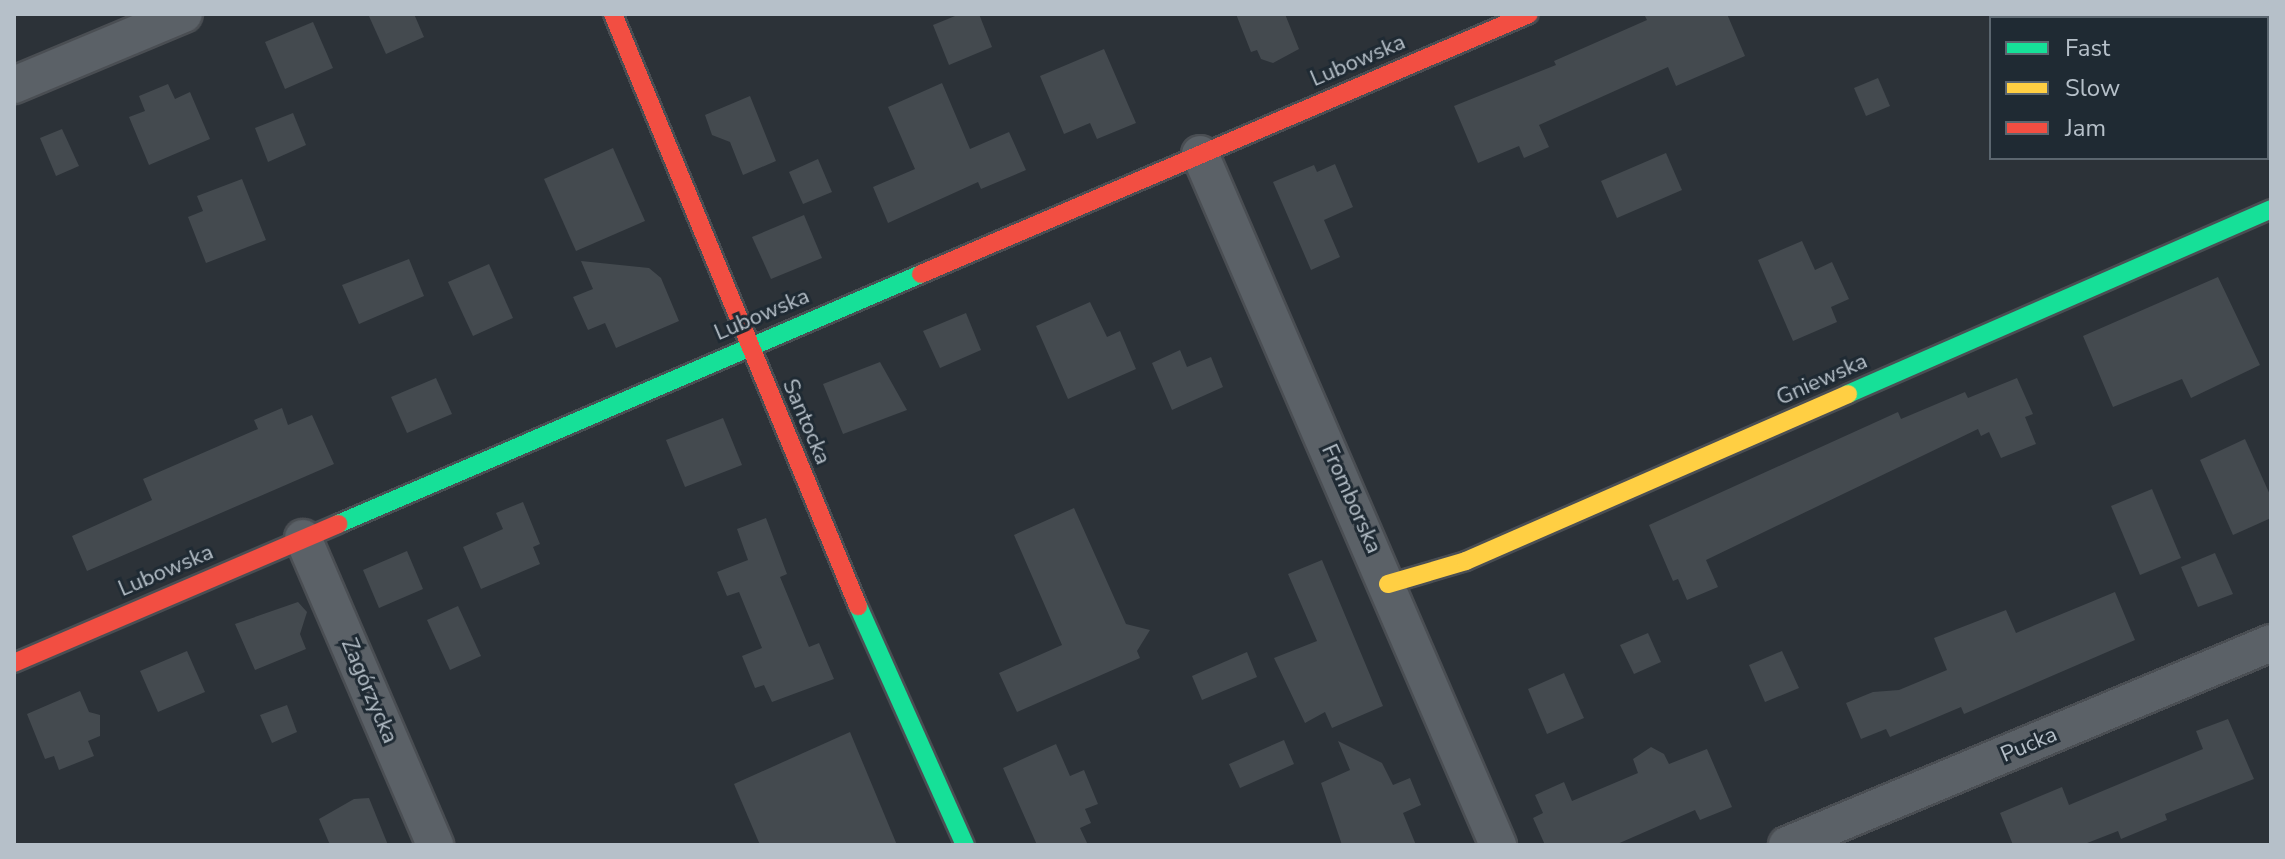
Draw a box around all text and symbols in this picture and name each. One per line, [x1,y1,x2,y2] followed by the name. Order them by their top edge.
[1989,16,2269,160] legend
[1307,29,1409,93] street label: Lubowska
[2065,32,2110,64] text: Fast
[2065,72,2120,104] text: Slow
[2065,112,2106,144] text: Jam
[711,283,813,347] street label: Lubowska
[1773,348,1871,412] street label: Gniewska
[776,375,836,469] street label: Santocka
[1315,440,1387,558] street label: Fromborska
[115,539,217,603] street label: Lubowska
[335,635,403,747] street label: Zagórzycka
[1997,721,2061,769] street label: Pucka

